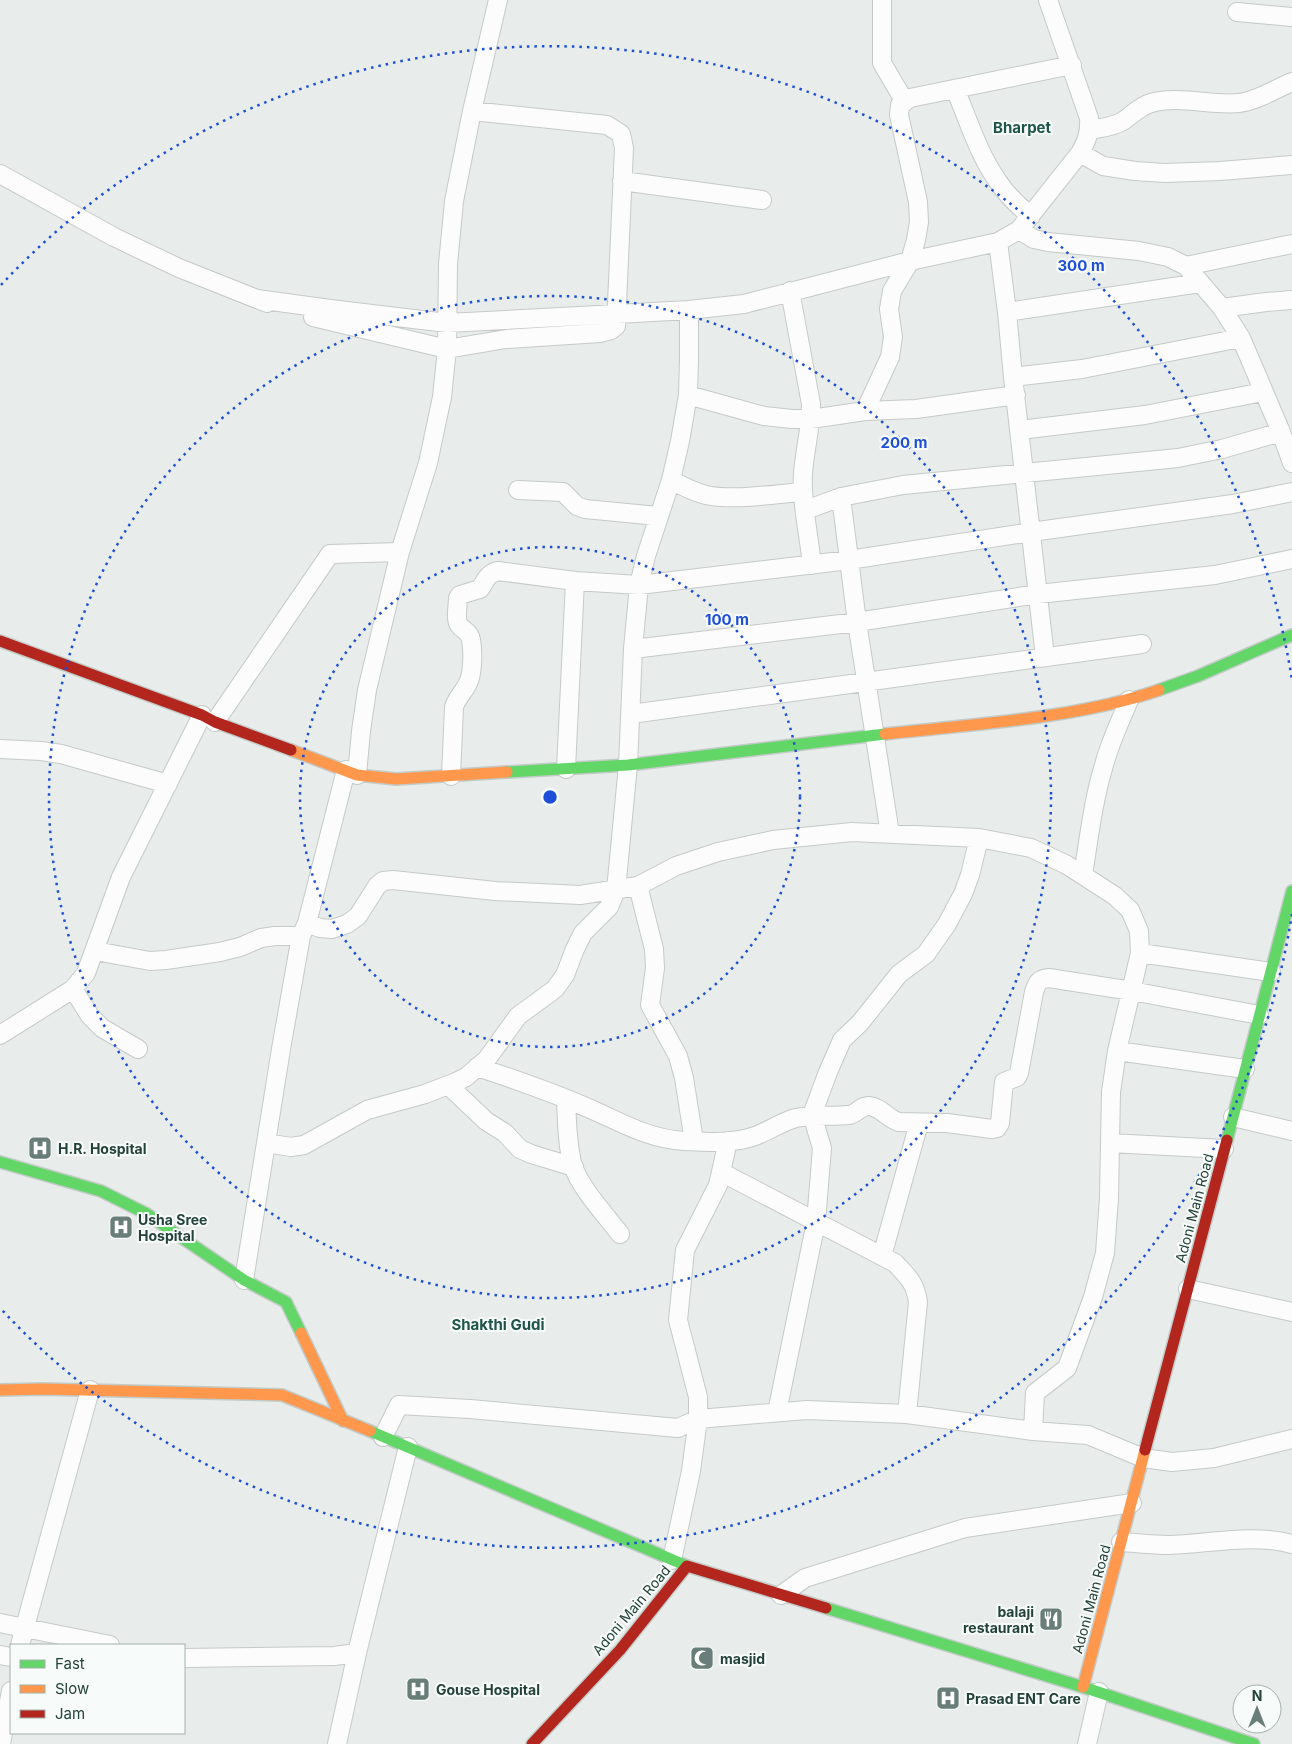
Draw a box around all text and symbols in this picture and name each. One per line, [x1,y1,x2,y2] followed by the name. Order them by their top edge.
[993,118,1052,137] district label: Bharpet
[1057,256,1105,275] text: 300 m
[881,433,927,452] text: 200 m
[705,610,749,629] text: 100 m
[541,788,559,806] centre of rings
[27,1135,53,1161] hospital icon: H.R. Hospital
[58,1140,147,1157] place label: H.R. Hospital
[1171,1152,1217,1264] street label: Adoni Main Road
[138,1211,207,1244] place label: Usha Sree Hospital
[108,1214,134,1240] hospital icon: Usha Sree Hospital
[451,1315,545,1334] district label: Shakthi Gudi
[1068,1543,1114,1655] street label: Adoni Main Road
[588,1562,674,1658] street label: Adoni Main Road
[963,1603,1034,1636] place label: balaji restaurant
[1038,1606,1064,1632] restaurant icon: balaji restaurant
[10,1644,185,1734] legend
[689,1645,715,1671] mosque icon: masjid
[720,1650,765,1667] place label: masjid
[55,1654,85,1673] text: Fast
[405,1676,431,1702] hospital icon: Gouse Hospital
[55,1679,89,1698] text: Slow
[436,1681,540,1698] place label: Gouse Hospital
[1232,1684,1282,1734] north arrow
[935,1685,961,1711] hospital icon: Prasad ENT Care
[1252,1687,1262,1704] text: N
[966,1690,1081,1707] place label: Prasad ENT Care
[55,1704,85,1723] text: Jam

